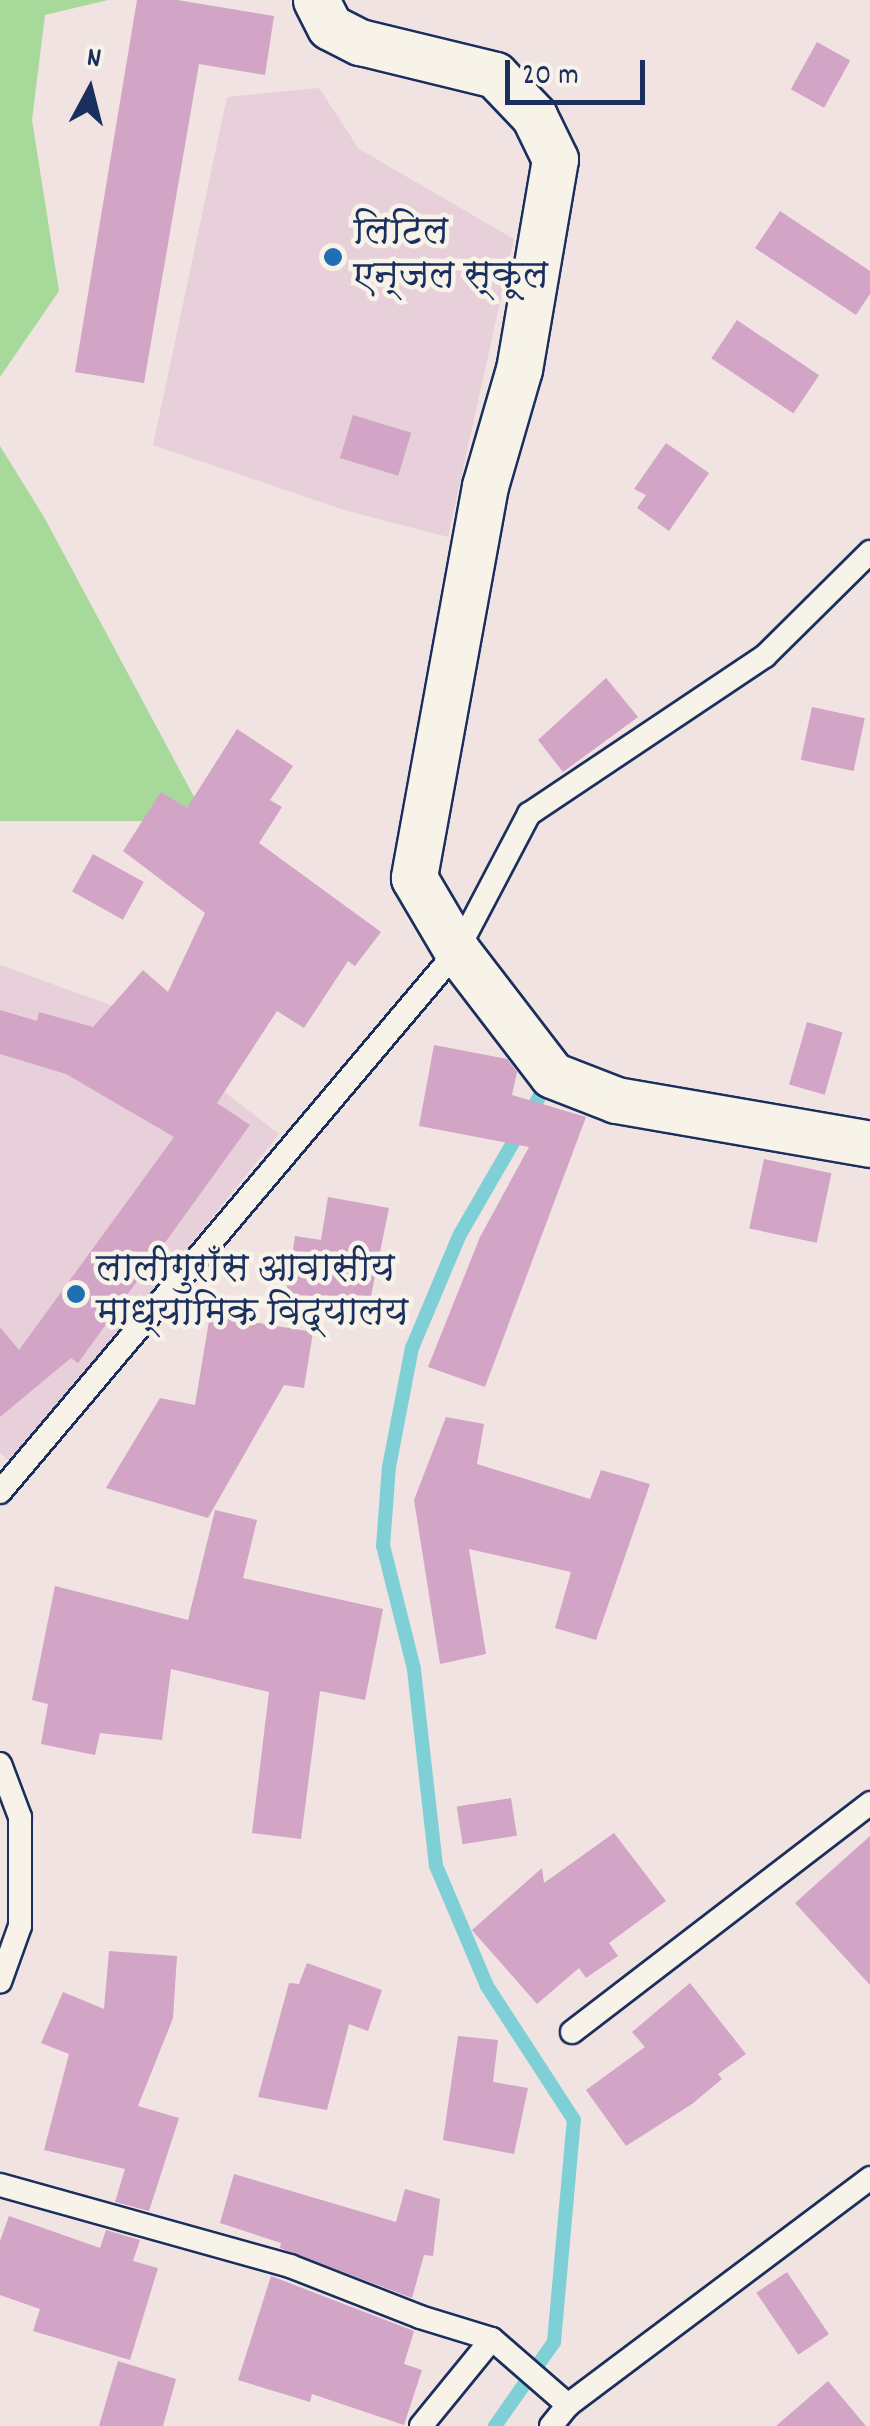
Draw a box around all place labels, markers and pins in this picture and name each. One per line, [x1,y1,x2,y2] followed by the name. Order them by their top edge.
[353,212,549,302] place label: लिटिल एन्जल स्कूल
[322,246,344,268] marker: लिटिल एन्जल स्कूल
[96,1249,408,1338] place label: लालीगुराँस आवासीय माध्यामिक विद्यालय
[65,1283,87,1305] marker: लालीगुराँस आवासीय माध्यामिक विद्यालय

